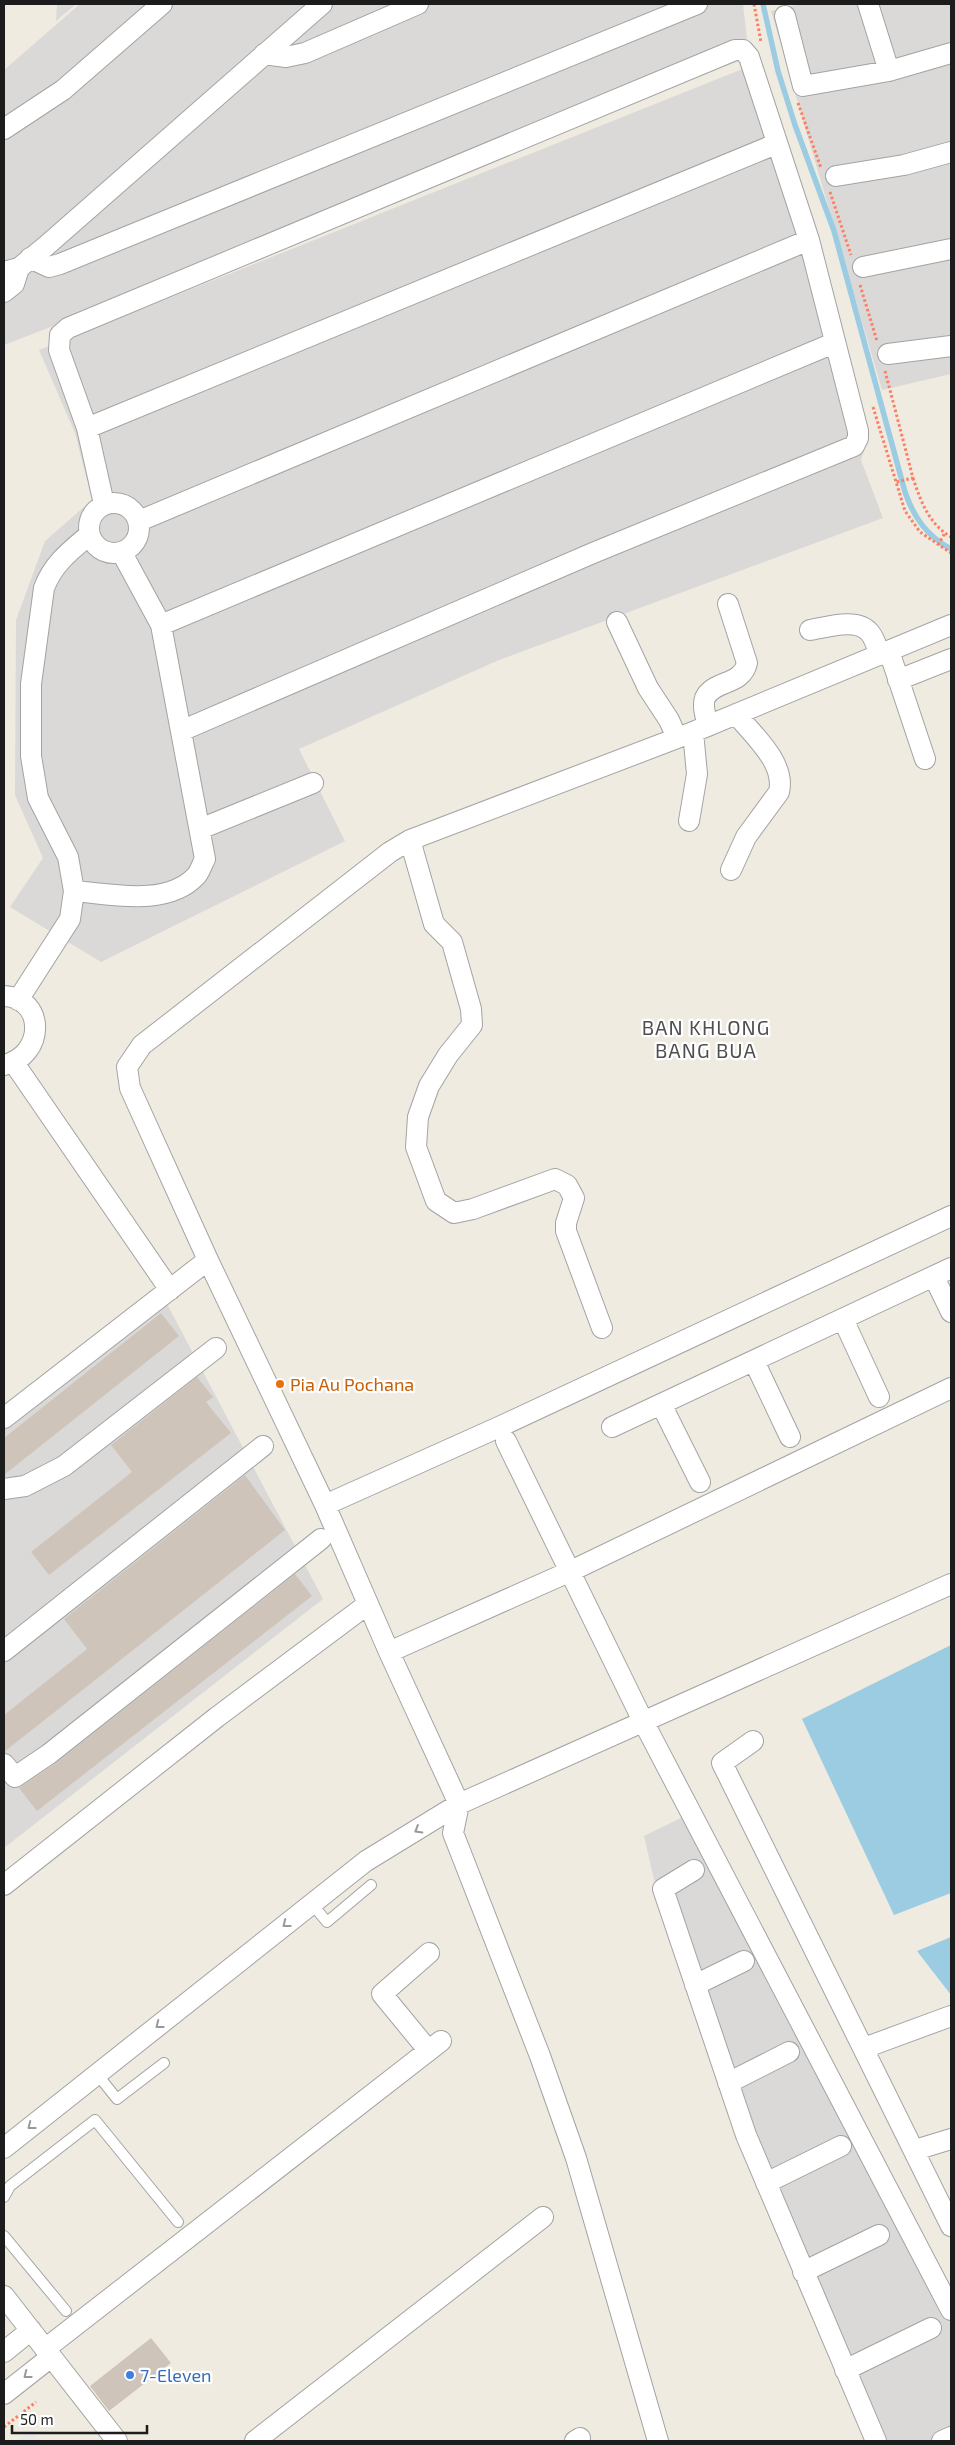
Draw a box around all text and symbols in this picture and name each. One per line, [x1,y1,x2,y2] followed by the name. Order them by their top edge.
[642,1015,770,1062] district label: BAN KHLONG BANG BUA
[290,1373,414,1395] place label: Pia Au Pochana
[274,1378,286,1390] marker: Pia Au Pochana
[414,1823,423,1833] one-way arrow
[283,1919,292,1927] one-way arrow
[155,2020,164,2029] one-way arrow
[28,2121,37,2129] one-way arrow
[140,2364,212,2386] place label: 7-Eleven
[124,2369,136,2381] marker: 7-Eleven
[24,2370,33,2378] one-way arrow
[12,2402,148,2434] scale bar
[20,2410,54,2428] text: 50 m

